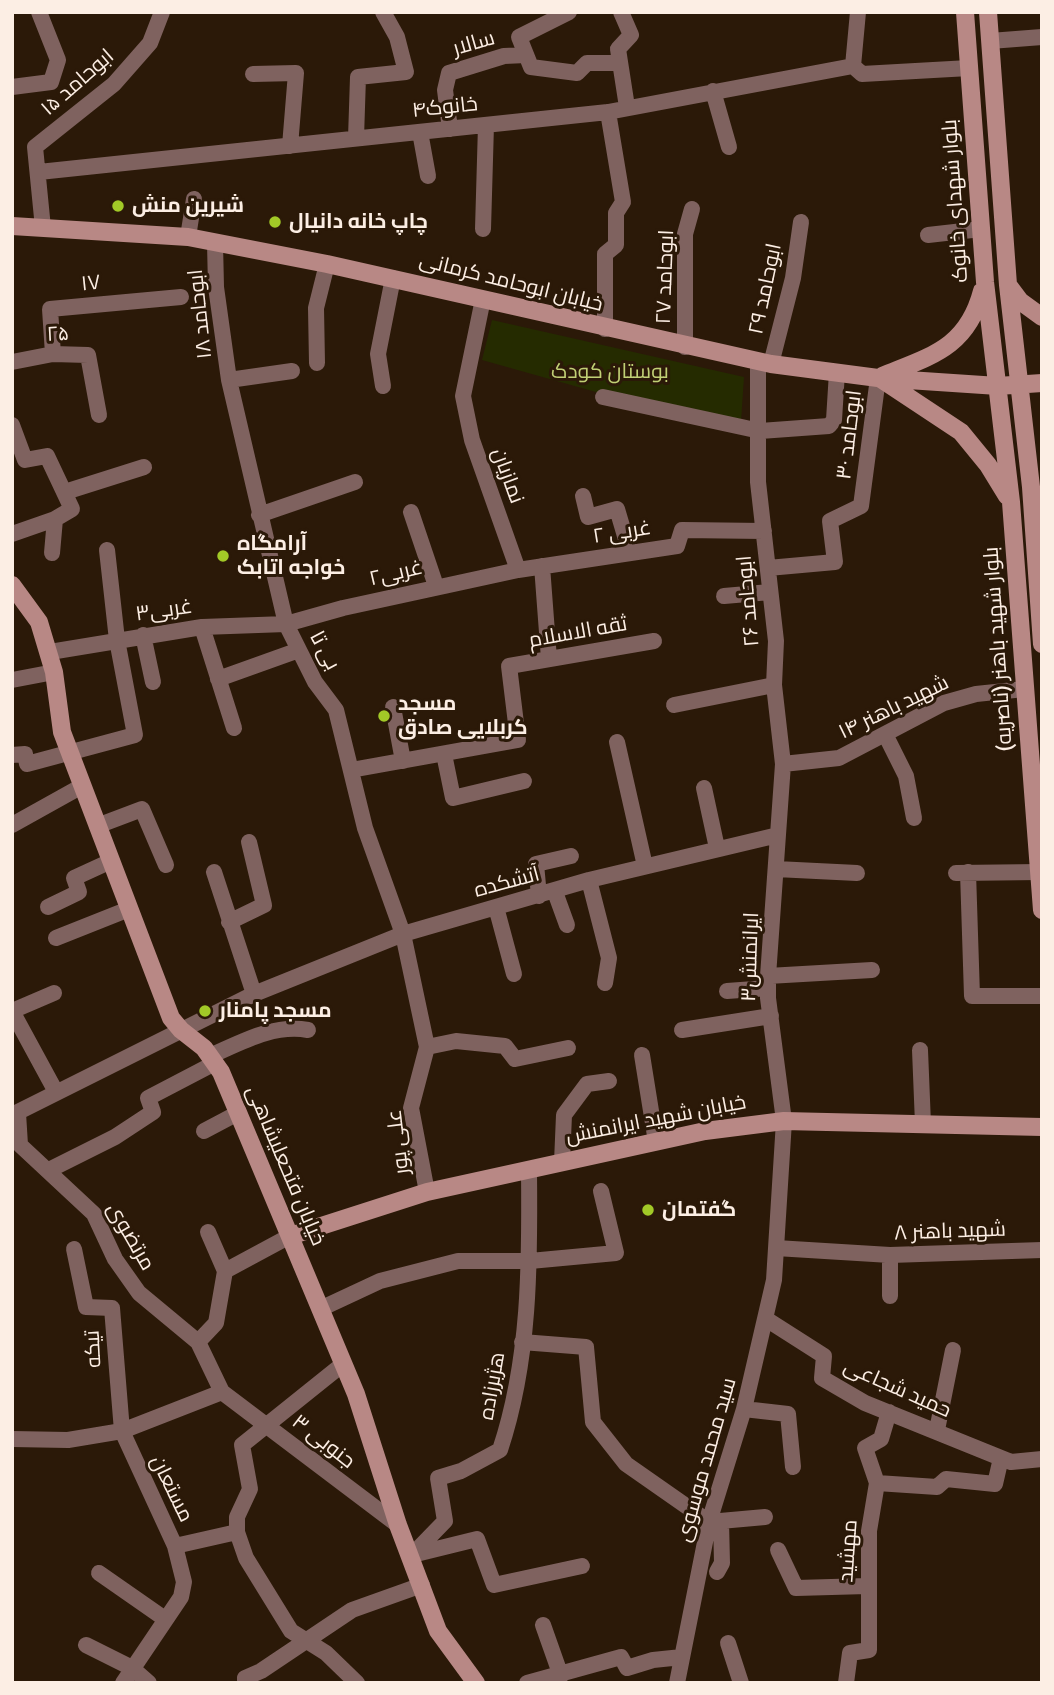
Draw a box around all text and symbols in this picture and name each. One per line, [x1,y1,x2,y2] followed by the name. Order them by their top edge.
[450,26,498,62] street label: سالار
[36,44,120,122] street label: ابوحامد ۱۵
[411,92,479,124] street label: خانوک۴
[938,119,974,283] street label: بلوار شهدای خانوک
[132,193,244,219] place label: شیرین منش
[110,198,126,214] marker: شیرین منش
[289,209,428,235] place label: چاپ خانه دانیال
[267,214,283,230] marker: چاپ خانه دانیال
[652,229,680,325] street label: ابوحامد ۲۷
[744,241,788,337] street label: ابوحامد ۲۹
[417,248,605,318] street label: خیابان ابوحامد کرمانی
[184,268,218,360] street label: ابوحامد ۱۸
[80,270,102,298] street label: ۱۷
[46,322,70,348] street label: ۲۵
[551,359,669,385] park label: بوستان کودک
[832,389,868,481] street label: ابوحامد ۳۰
[485,445,529,507] street label: نمازیان
[591,516,653,550] street label: ۲ غربی
[237,531,345,581] place label: آرامگاه خواجه اتابک
[979,546,1019,752] street label: بلوار شهید باهنر (ناصریه)
[215,548,231,564] marker: آرامگاه خواجه اتابک
[732,554,766,648] street label: ابوحامد ۲۶
[367,556,425,592] street label: غربی۲
[134,595,194,627] street label: غربی۳
[527,612,629,654] street label: ثقه الاسلام
[303,627,345,675] street label: بی تا
[835,671,953,745] street label: شهید باهنر ۱۴
[398,691,528,741] place label: مسجد کربلایی صادق
[376,708,392,724] marker: مسجد کربلایی صادق
[472,862,542,904] street label: آتشکده
[737,912,765,1002] street label: ایرانمنش۳
[219,998,332,1024] place label: مسجد پامنار
[197,1003,213,1019] marker: مسجد پامنار
[240,1082,330,1250] street label: خیابان فتحعلیشاهی
[564,1090,748,1150] street label: خیابان شهید ایرانمنش
[383,1108,415,1176] street label: علی پور
[662,1197,736,1223] place label: گفتمان
[101,1199,159,1275] street label: مرتضوی
[640,1202,656,1218] marker: گفتمان
[894,1217,1006,1247] street label: شهید باهنر ۸
[80,1329,108,1369] street label: تیکه
[475,1350,511,1422] street label: هژبرزاده
[839,1354,955,1424] street label: حمید شجاعی
[672,1375,742,1545] street label: سید محمد موسوی
[286,1410,360,1474] street label: ۳ جنوبی
[144,1451,198,1527] street label: مستعان
[834,1519,864,1583] street label: مهشید

